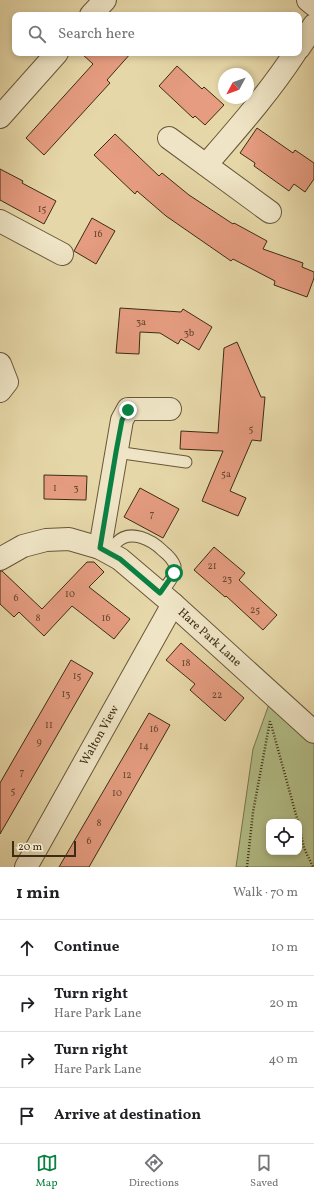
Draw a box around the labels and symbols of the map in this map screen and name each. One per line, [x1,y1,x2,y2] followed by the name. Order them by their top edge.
[218,68,254,104] north arrow
[38,202,47,216] house number: 15
[94,227,102,241] house number: 16
[136,315,146,329] house number: 3a
[184,326,195,340] house number: 3b
[119,401,137,419] route end
[249,422,254,436] house number: 5
[221,467,231,481] house number: 5a
[53,481,57,495] house number: 1
[73,481,79,495] house number: 3
[150,507,155,521] house number: 7
[207,559,217,573] house number: 21
[165,564,183,582] route start
[222,572,232,586] house number: 23
[65,587,75,601] house number: 10
[13,591,19,605] house number: 6
[250,603,260,617] house number: 25
[174,605,245,671] street label: Hare Park Lane
[35,611,41,625] house number: 8
[102,611,110,625] house number: 16
[182,656,190,670] house number: 18
[73,669,82,683] house number: 15
[61,687,71,701] house number: 13
[212,688,222,702] house number: 22
[77,702,123,768] street label: Walton View
[45,718,53,732] house number: 11
[150,722,158,736] house number: 16
[36,735,42,749] house number: 9
[139,739,149,753] house number: 14
[20,765,25,779] house number: 7
[122,768,132,782] house number: 12
[11,784,16,798] house number: 5
[112,786,122,800] house number: 10
[96,816,102,830] house number: 8
[86,834,92,848] house number: 6
[12,839,76,858] scale bar

